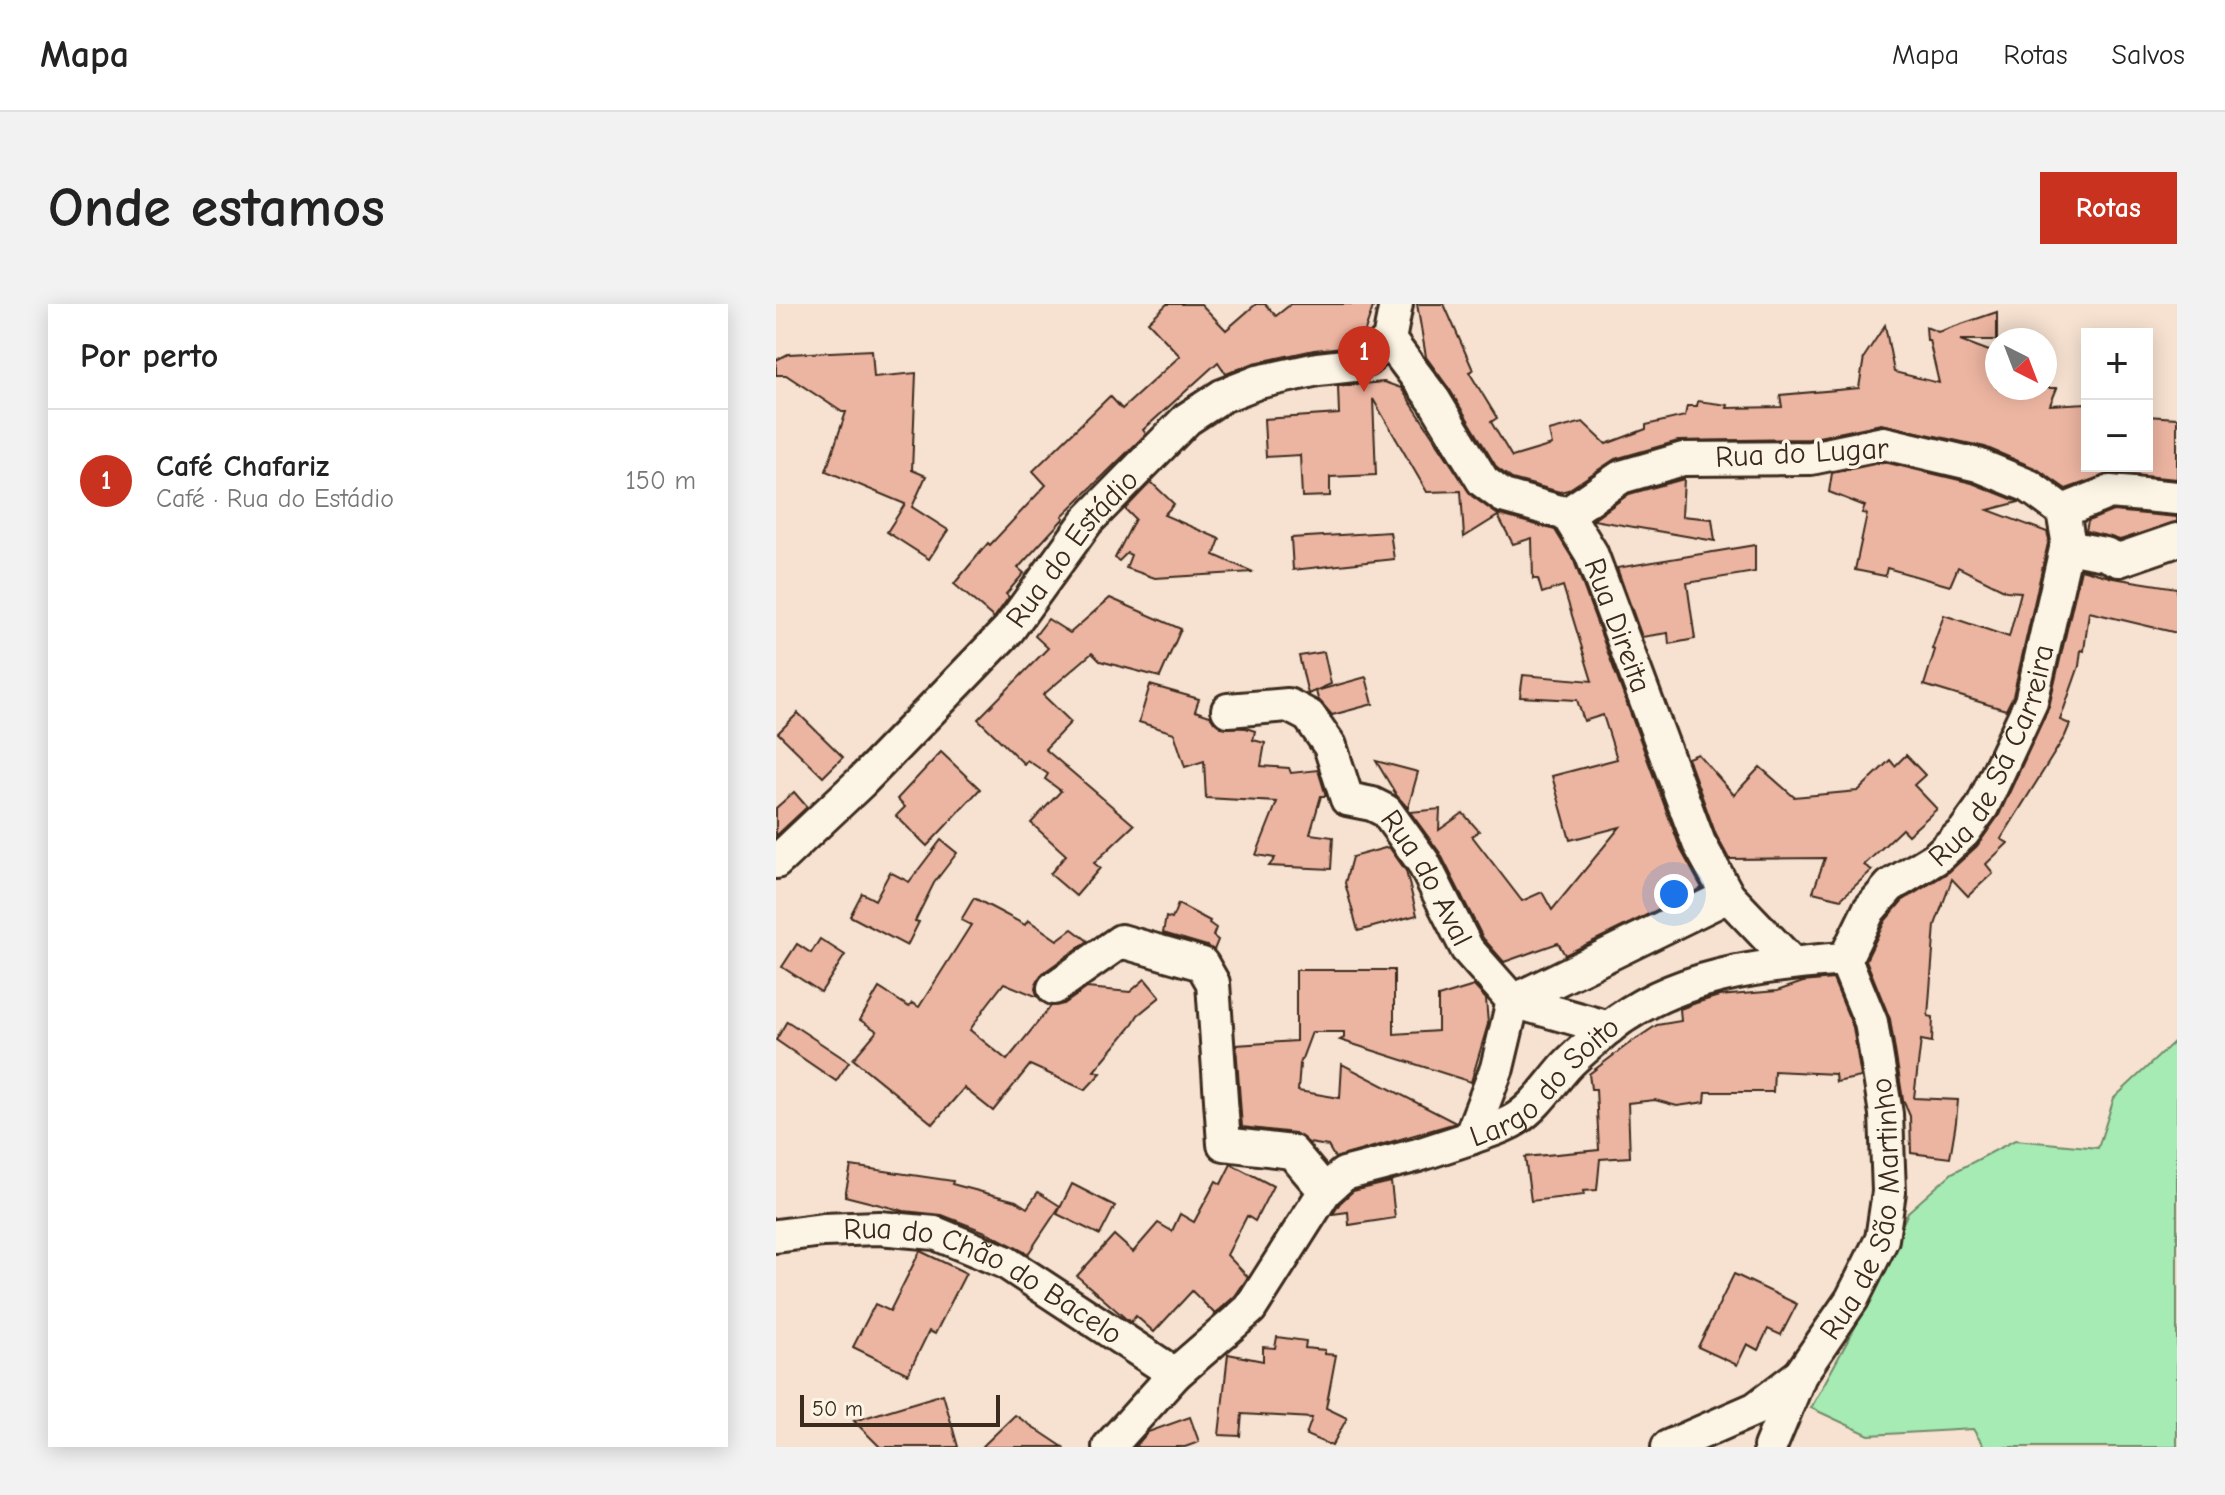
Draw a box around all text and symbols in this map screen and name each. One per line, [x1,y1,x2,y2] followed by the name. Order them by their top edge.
[40,33,129,77] text: Mapa
[1892,39,1959,71] text: Mapa
[2003,39,2068,71] text: Rotas
[2112,39,2185,71] text: Salvos
[2040,172,2177,244] button: Rotas
[48,176,385,240] text: Onde estamos
[1338,326,1390,392] pin: 1
[1985,328,2057,400] north arrow
[2081,328,2153,472] map controls
[2081,328,2153,400] button: +
[80,336,218,376] text: Por perto
[2081,400,2153,472] button: −
[1714,431,1890,475] street label: Rua do Lugar
[156,449,329,484] text: Café Chafariz
[998,462,1145,634] street label: Rua do Estádio
[101,466,111,496] text: 1
[626,466,696,496] text: 150 m
[156,484,394,514] text: Café · Rua do Estádio
[1577,553,1659,697] street label: Rua Direita
[1921,641,2061,874] street label: Rua de Sá Carreira
[1373,803,1480,952] street label: Rua do Aval
[1654,874,1694,914] your location
[1465,1009,1626,1154] street label: Largo do Soito
[1812,1075,1907,1346] street label: Rua de São Martinho
[843,1210,1129,1352] street label: Rua do Chão do Bacelo
[800,1391,1000,1427] scale bar
[812,1396,863,1422] text: 50 m

